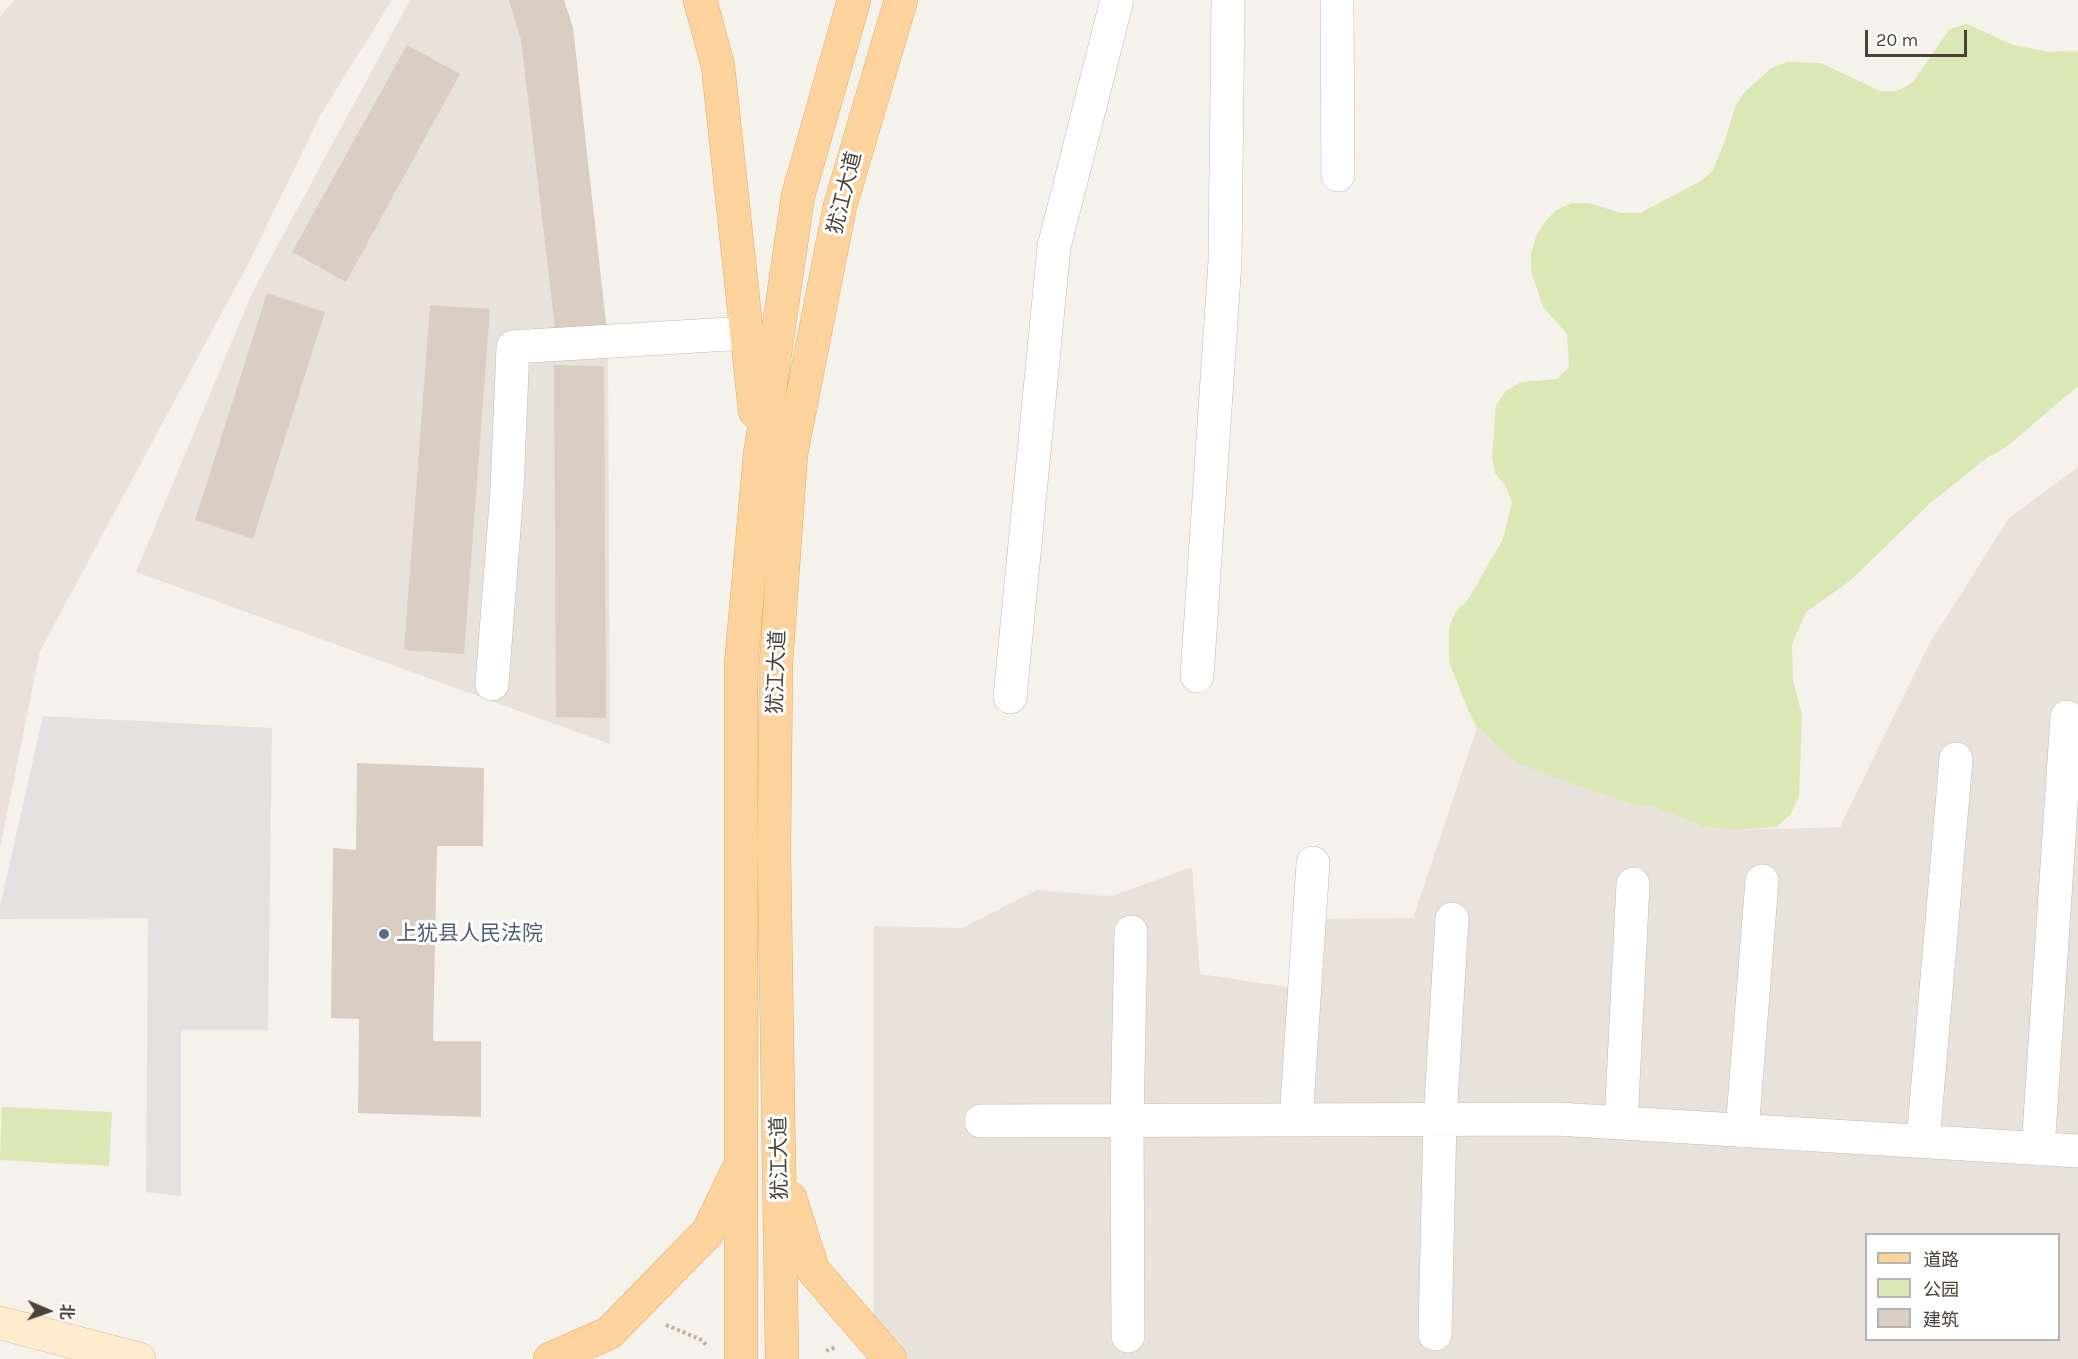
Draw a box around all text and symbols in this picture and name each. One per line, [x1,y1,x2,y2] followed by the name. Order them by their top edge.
[1868,18,1970,56] scale bar
[1876,29,1918,51] text: 20 m
[823,149,867,237] street label: 犹江大道
[763,630,791,714] street label: 犹江大道
[396,921,543,947] place label: 上犹县人民法院
[377,927,391,941] marker: 上犹县人民法院
[767,1116,793,1200] street label: 犹江大道
[1865,1233,2060,1341] legend
[1923,1249,1959,1271] text: 道路
[1923,1279,1959,1301] text: 公园
[18,1281,78,1341] north arrow
[57,1303,76,1320] text: 北
[1923,1309,1959,1331] text: 建筑

